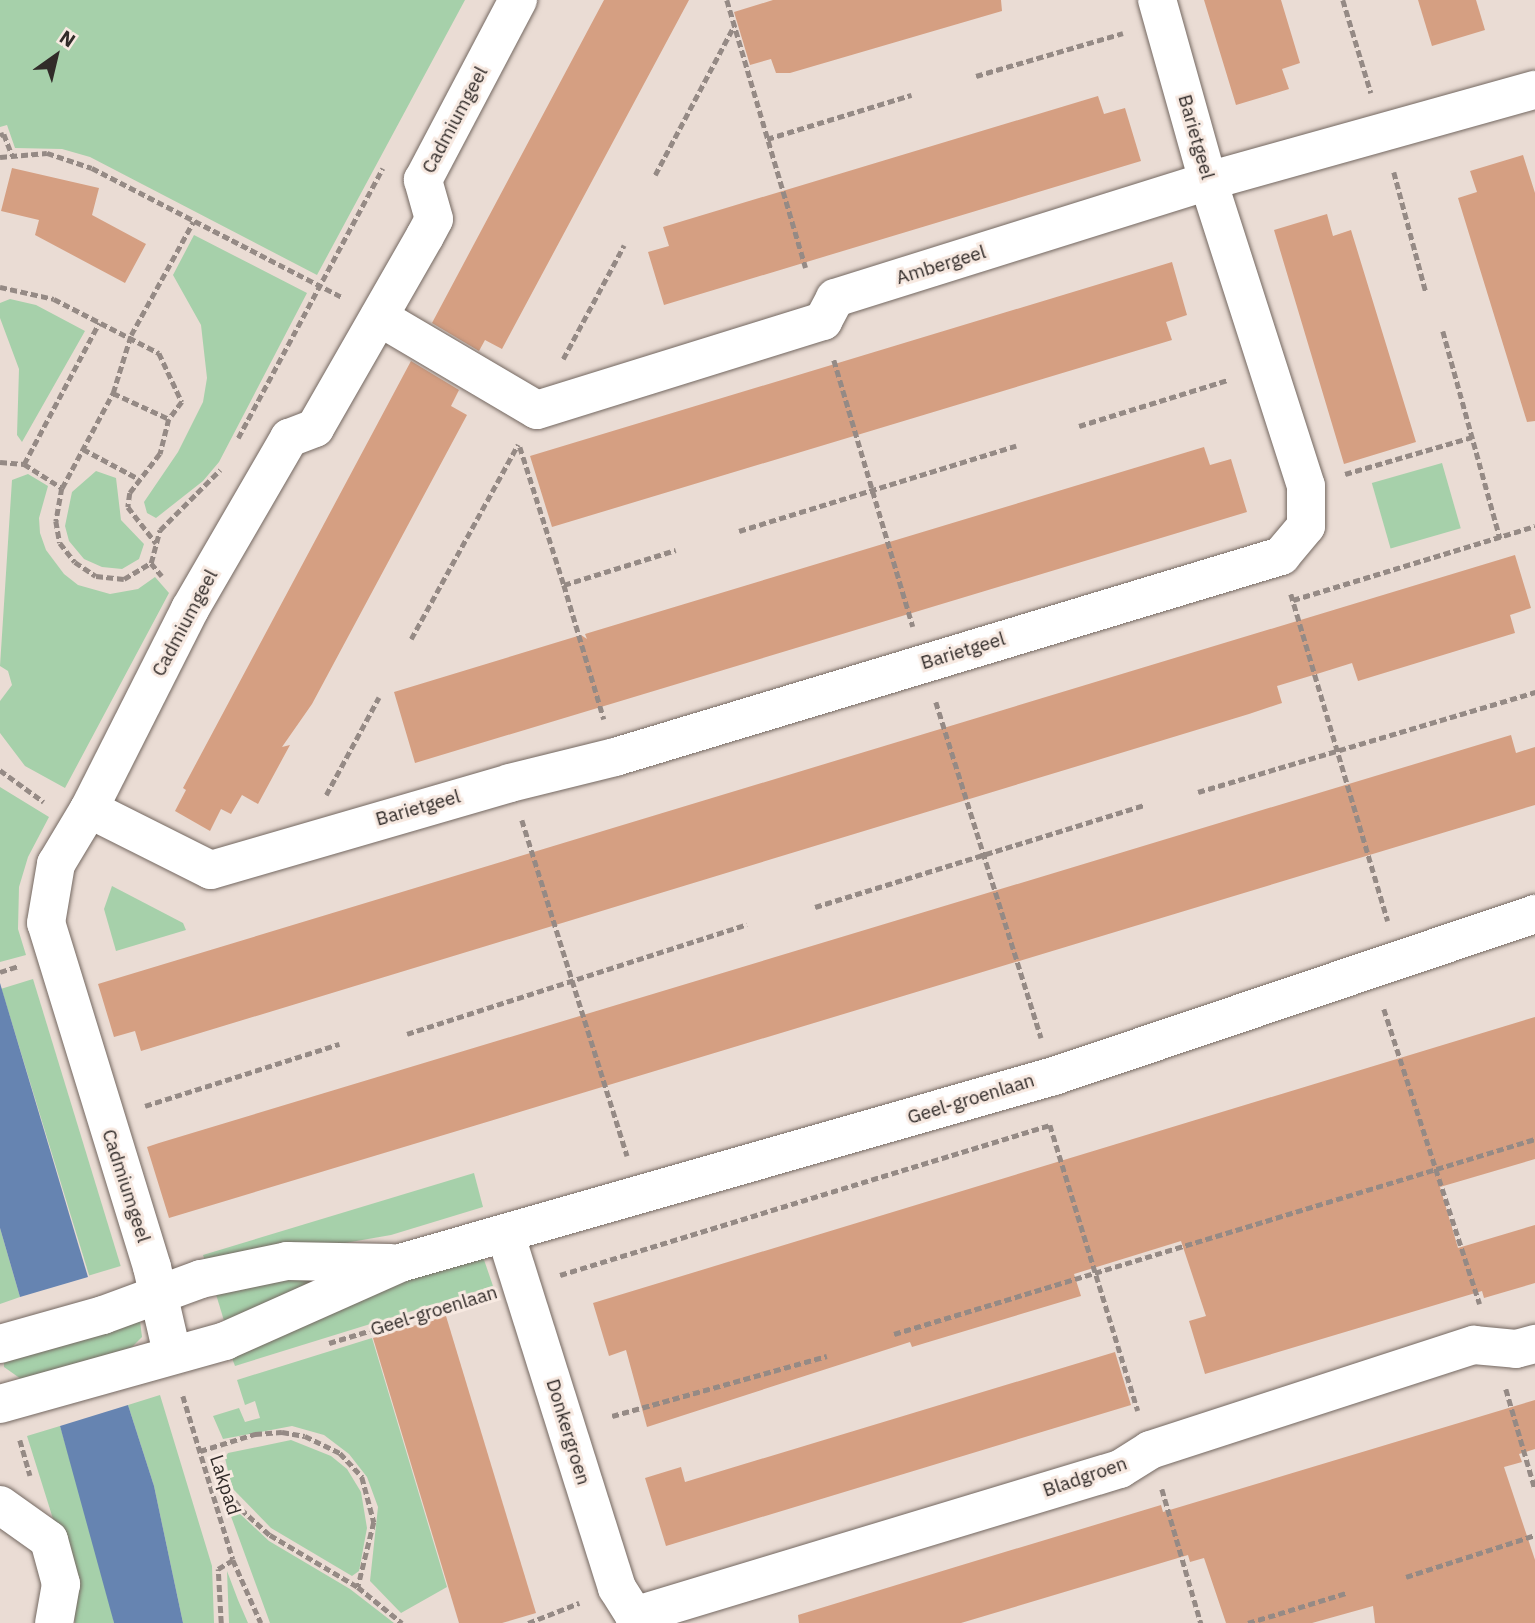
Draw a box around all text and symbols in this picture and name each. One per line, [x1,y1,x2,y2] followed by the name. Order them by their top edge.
[21,21,91,91] north arrow
[55,25,80,52] text: N
[417,63,493,177] street label: Cadmiumgeel
[1173,92,1219,182] street label: Barietgeel
[893,241,989,289] street label: Ambergeel
[147,566,223,680] street label: Cadmiumgeel
[918,627,1008,675] street label: Barietgeel
[373,785,463,831] street label: Barietgeel
[905,1069,1037,1129] street label: Geel-groenlaan
[97,1127,155,1245] street label: Cadmiumgeel
[368,1281,500,1341] street label: Geel-groenlaan
[541,1376,595,1488] street label: Donkergroen
[205,1452,245,1518] street label: Lakpad
[1040,1452,1130,1502] street label: Bladgroen

